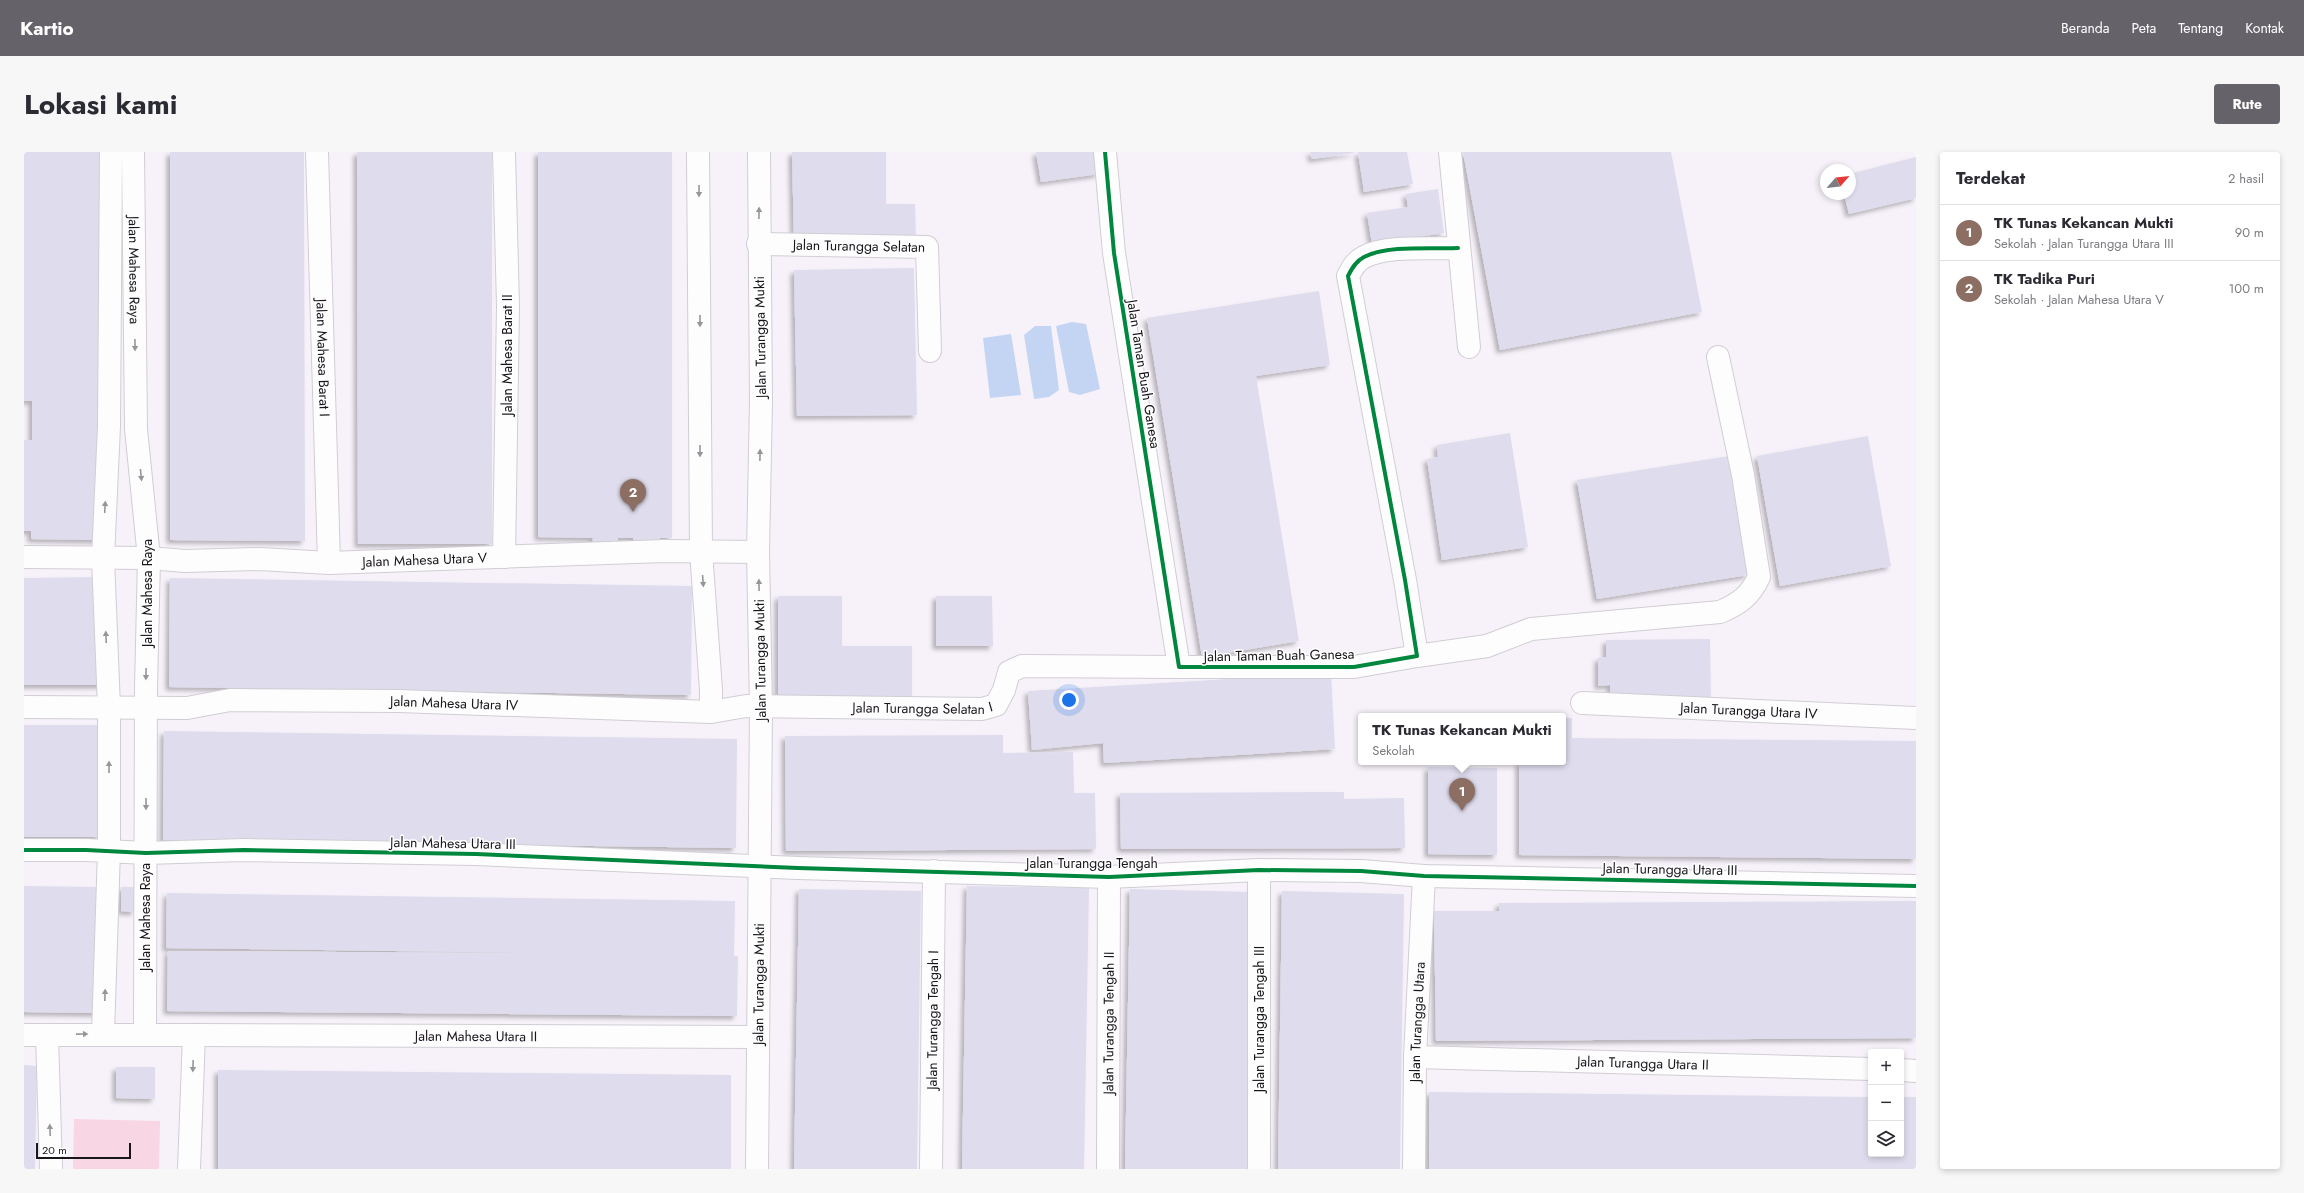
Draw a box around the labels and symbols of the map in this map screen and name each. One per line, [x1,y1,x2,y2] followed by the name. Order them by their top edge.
[1820,164,1856,200] north arrow
[696,185,702,198] one-way arrow
[756,206,762,219] one-way arrow
[124,214,145,324] street label: Jalan Mahesa Raya
[791,235,925,257] street label: Jalan Turangga Selatan
[749,276,771,400] street label: Jalan Turangga Mukti
[497,294,517,418] street label: Jalan Mahesa Barat II
[1122,296,1166,450] street label: Jalan Taman Buah Ganesa
[311,297,335,417] street label: Jalan Mahesa Barat I
[696,315,703,327] one-way arrow
[132,339,138,352] one-way arrow
[697,445,703,458] one-way arrow
[756,449,763,461] one-way arrow
[137,469,144,481] one-way arrow
[620,479,646,512] pin: 2
[102,501,109,513] one-way arrow
[137,539,157,649] street label: Jalan Mahesa Raya
[360,547,488,572] street label: Jalan Mahesa Utara V
[700,575,707,587] one-way arrow
[756,578,762,591] one-way arrow
[749,599,771,723] street label: Jalan Turangga Mukti
[103,631,110,643] one-way arrow
[1202,644,1354,666] street label: Jalan Taman Buah Ganesa
[143,668,149,681] one-way arrow
[1059,690,1079,710] your location
[388,691,519,715] street label: Jalan Mahesa Utara IV
[850,696,995,719] street label: Jalan Turangga Selatan I
[1678,697,1819,724] street label: Jalan Turangga Utara IV
[106,760,112,773] one-way arrow
[1449,778,1475,811] pin: 1
[143,798,149,811] one-way arrow
[388,832,516,854] street label: Jalan Mahesa Utara III
[1024,853,1158,873] street label: Jalan Turangga Tengah
[1600,858,1738,880] street label: Jalan Turangga Utara III
[135,863,155,973] street label: Jalan Mahesa Raya
[748,923,769,1047] street label: Jalan Turangga Mukti
[1249,946,1269,1094] street label: Jalan Turangga Tengah III
[922,950,943,1092] street label: Jalan Turangga Tengah I
[1098,951,1119,1097] street label: Jalan Turangga Tengah II
[1405,961,1430,1084] street label: Jalan Turangga Utara
[101,989,108,1001] one-way arrow
[413,1026,537,1046] street label: Jalan Mahesa Utara II
[76,1031,88,1038] one-way arrow
[1575,1051,1709,1075] street label: Jalan Turangga Utara II
[189,1060,196,1072] one-way arrow
[47,1123,53,1136] one-way arrow
[36,1141,131,1160] scale bar

